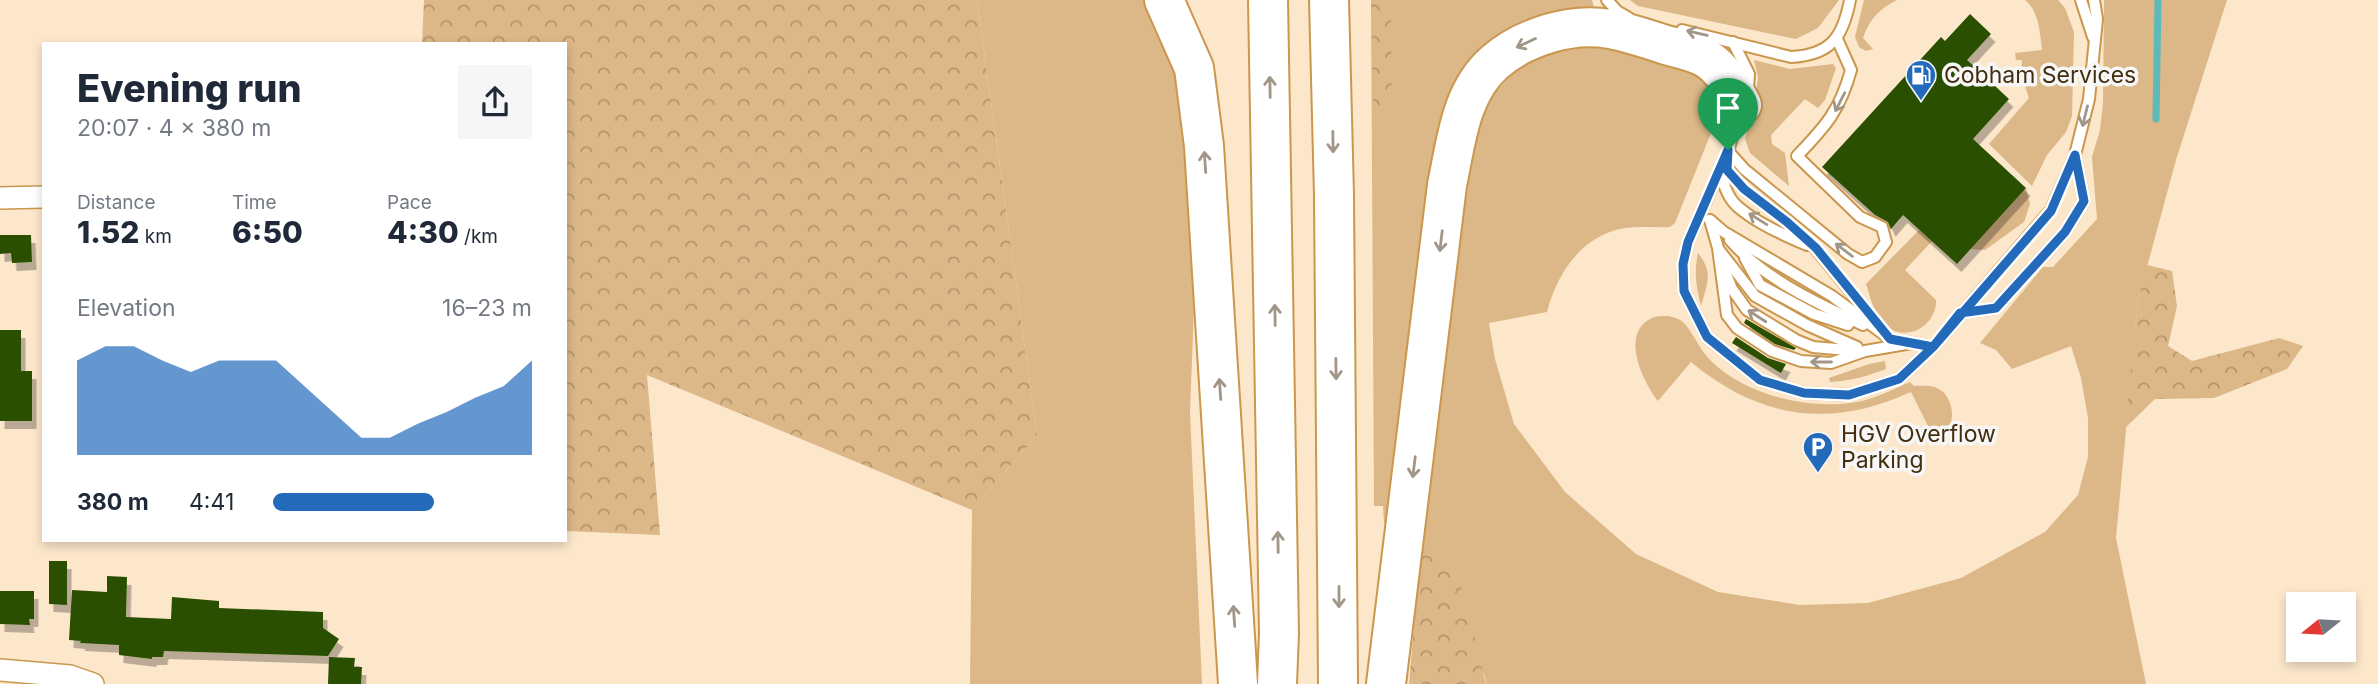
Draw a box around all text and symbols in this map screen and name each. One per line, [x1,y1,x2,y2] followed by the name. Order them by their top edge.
[1686,26,1708,39] one-way arrow
[1516,37,1537,50] one-way arrow
[1904,58,1938,102] fuel station icon: Cobham Services
[1944,61,2136,89] place label: Cobham Services
[77,65,302,111] text: Evening run
[458,65,532,139] button: share
[1263,76,1276,99] one-way arrow
[1698,78,1758,150] pin
[1709,89,1747,127] icon: arrive
[1833,91,1847,111] one-way arrow
[2078,104,2091,127] one-way arrow
[77,114,271,142] text: 20:07 · 4 × 380 m
[1326,130,1340,153] one-way arrow
[1198,151,1211,174] one-way arrow
[77,191,155,214] text: Distance
[232,191,277,214] text: Time
[387,191,432,214] text: Pace
[1749,212,1768,226] one-way arrow
[77,214,139,250] text: 1.52
[232,214,303,250] text: 6:50
[387,214,459,250] text: 4:30
[139,225,172,248] text: km
[459,225,498,248] text: /km
[1434,229,1447,252] one-way arrow
[1835,243,1854,257] one-way arrow
[77,294,176,322] text: Elevation
[442,294,532,322] text: 16–23 m
[1268,304,1282,327] one-way arrow
[1748,308,1767,323] one-way arrow
[1810,355,1833,368] one-way arrow
[1329,357,1343,380] one-way arrow
[1213,378,1226,401] one-way arrow
[1841,420,1996,474] place label: HGV Overflow Parking
[1801,430,1835,474] parking icon: HGV Overflow Parking
[1408,455,1421,478] one-way arrow
[77,488,149,516] text: 380 m
[189,488,234,516] text: 4:41
[1271,531,1285,554] one-way arrow
[1332,585,1346,608] one-way arrow
[2286,592,2356,662] north arrow
[2286,592,2356,662] map controls
[1227,605,1240,628] one-way arrow

